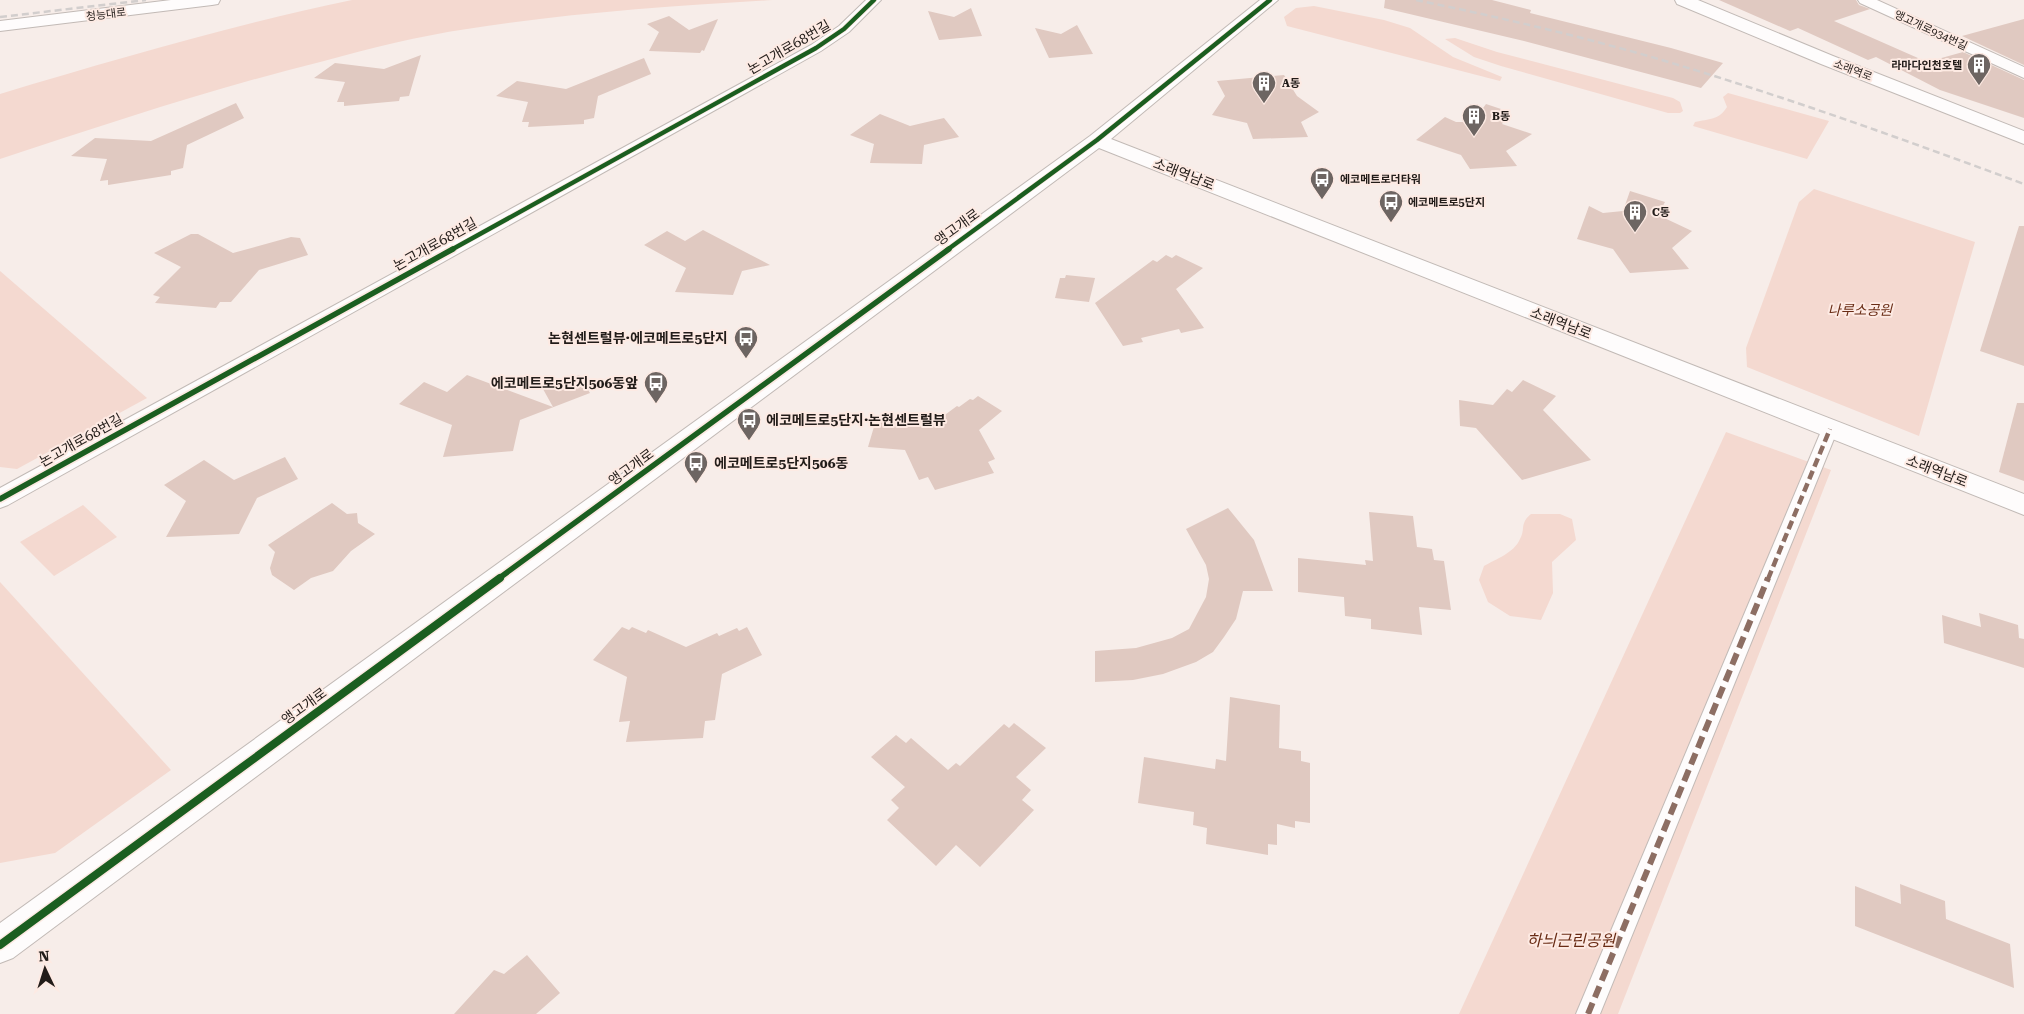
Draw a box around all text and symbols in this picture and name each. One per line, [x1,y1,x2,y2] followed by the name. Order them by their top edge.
[85,6,127,23] street label: 청능대로
[1892,8,1969,53] street label: 앵고개로934번길
[745,17,833,77] street label: 논고개로68번길
[1966,52,1992,86] building icon: 라마다인천호텔
[1832,57,1874,84] street label: 소래역로
[1891,59,1962,72] place label: 라마다인천호텔
[1251,70,1277,104] building icon: A동
[1282,77,1300,90] place label: A동
[1461,103,1487,137] building icon: B동
[1492,110,1510,123] place label: B동
[1151,155,1217,193] street label: 소래역남로
[1309,166,1335,200] bus stop icon: 에코메트로더타워
[1340,173,1421,186] place label: 에코메트로더타워
[1378,189,1404,223] bus stop icon: 에코메트로5단지
[1408,196,1485,209] place label: 에코메트로5단지
[1622,199,1648,233] building icon: C동
[931,205,983,249] street label: 앵고개로
[1652,206,1670,219] place label: C동
[390,214,480,274] street label: 논고개로68번길
[1828,302,1893,318] park label: 나루소공원
[1528,304,1594,342] street label: 소래역남로
[733,325,759,359] bus stop icon: 논현센트럴뷰·에코메트로5단지
[548,330,728,346] place label: 논현센트럴뷰·에코메트로5단지
[643,370,669,404] bus stop icon: 에코메트로5단지506동앞
[491,375,638,391] place label: 에코메트로5단지506동앞
[736,407,762,441] bus stop icon: 에코메트로5단지·논현센트럴뷰
[36,410,126,470] street label: 논고개로68번길
[766,412,946,428] place label: 에코메트로5단지·논현센트럴뷰
[605,445,657,489] street label: 앵고개로
[683,450,709,484] bus stop icon: 에코메트로5단지506동
[1904,452,1970,490] street label: 소래역남로
[714,455,849,471] place label: 에코메트로5단지506동
[278,684,330,728] street label: 앵고개로
[1527,931,1616,950] park label: 하늬근린공원
[20,944,70,994] north arrow
[38,948,50,964] text: N

